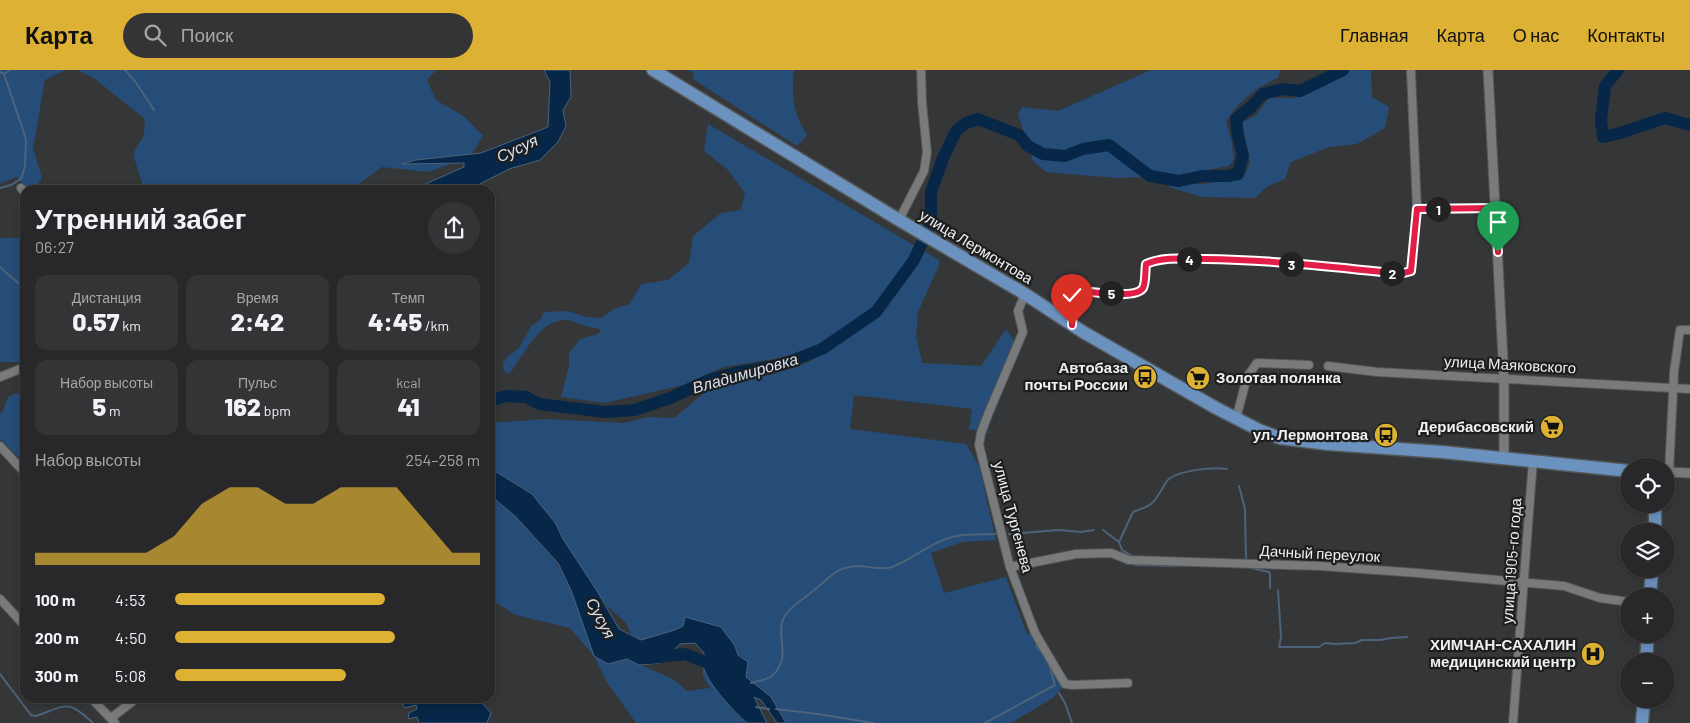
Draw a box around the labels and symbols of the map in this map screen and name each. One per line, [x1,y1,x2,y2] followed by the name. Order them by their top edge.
[493,130,541,165] water label: Сусуя
[1426,196,1450,222] pin: 1
[1477,201,1519,252] pin
[917,205,1037,287] street label: улица Лермонтова
[1176,246,1202,272] pin: 4
[1278,252,1304,276] pin: 3
[1380,260,1404,286] pin: 2
[1051,274,1093,325] pin
[1098,280,1124,306] pin: 5
[690,348,800,397] water label: Владимировка
[1444,352,1577,376] street label: улица Маяковского
[1025,358,1129,393] place label: Автобаза почты России
[1132,364,1158,390] bus stop icon: Автобаза почты России
[1185,365,1211,391] supermarket icon: Золотая полянка
[1216,368,1341,386] place label: Золотая полянка
[1539,414,1565,440] supermarket icon: Дерибасовский
[1418,417,1534,435] place label: Дерибасовский
[1373,422,1399,448] bus stop icon: ул. Лермонтова
[1253,425,1369,443] place label: ул. Лермонтова
[990,459,1038,575] street label: улица Тургенева
[1498,497,1524,624] street label: улица 1905-го года
[1259,541,1381,565] street label: Дачный переулок
[583,594,620,642] water label: Сусуя
[1430,635,1576,670] place label: ХИМЧАН-САХАЛИН медицинский центр
[1580,641,1606,667] hospital icon: ХИМЧАН-САХАЛИН медицинский центр

